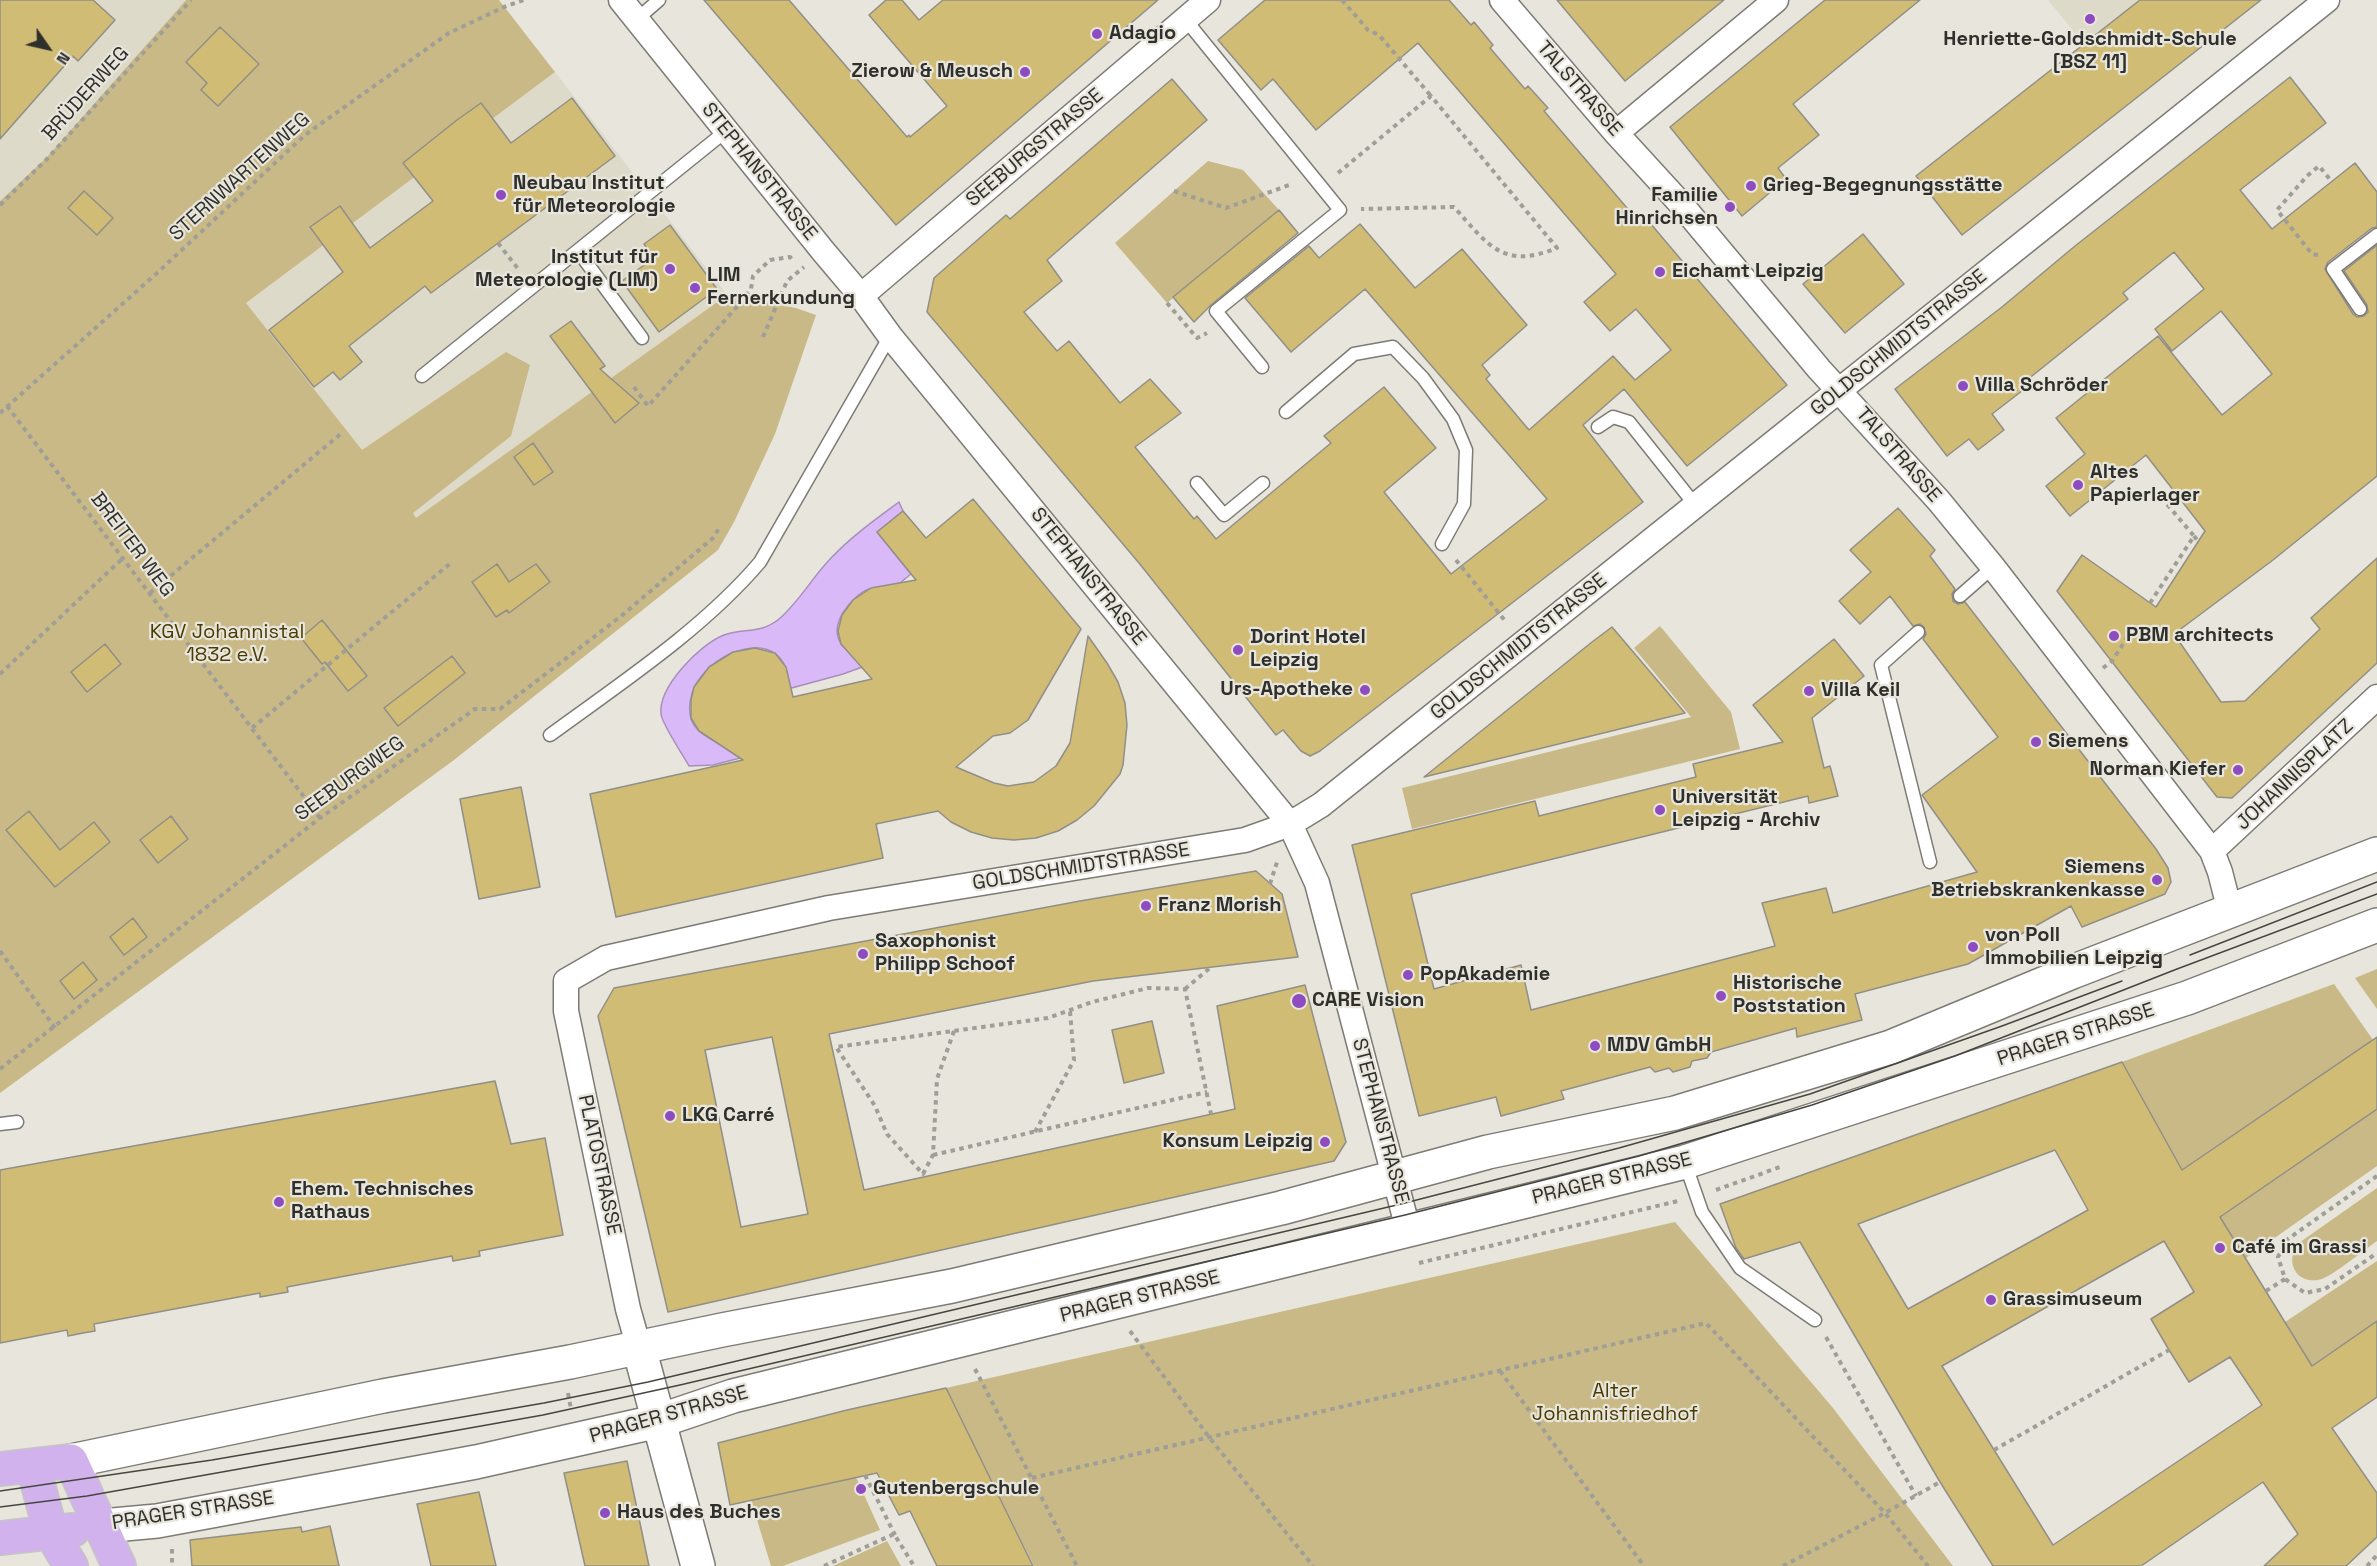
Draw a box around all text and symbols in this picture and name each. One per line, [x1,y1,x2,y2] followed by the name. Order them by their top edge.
[2083,12,2097,26] marker: Henriette-Goldschmidt-Schule [BSZ 11]
[18,18,78,78] north arrow
[1109,22,1176,46] place label: Adagio
[1090,27,1104,41] marker: Adagio
[1943,28,2237,75] place label: Henriette-Goldschmidt-Schule [BSZ 11]
[1531,37,1627,141] street label: TALSTRASSE
[38,42,134,146] street label: BRÜDERWEG
[52,48,75,69] text: N
[851,60,1013,84] place label: Zierow & Meusch
[1018,65,1032,79] marker: Zierow & Meusch
[962,84,1108,212] street label: SEEBURGSTRASSE
[696,98,822,246] street label: STEPHANSTRASSE
[165,108,315,246] street label: STERNWARTENWEG
[513,172,675,219] place label: Neubau Institut für Meteorologie
[1763,174,2002,198] place label: Grieg-Begegnungsstätte
[1744,179,1758,193] marker: Grieg-Begegnungsstätte
[1616,184,1718,231] place label: Familie Hinrichsen
[494,188,508,202] marker: Neubau Institut für Meteorologie
[1723,200,1737,214] marker: Familie Hinrichsen
[475,246,658,293] place label: Institut für Meteorologie (LIM)
[1672,260,1824,284] place label: Eichamt Leipzig
[663,262,677,276] marker: Institut für Meteorologie (LIM)
[707,264,855,311] place label: LIM Fernerkundung
[1653,265,1667,279] marker: Eichamt Leipzig
[1806,265,1992,421] street label: GOLDSCHMIDTSTRASSE
[688,281,702,295] marker: LIM Fernerkundung
[1975,374,2108,398] place label: Villa Schröder
[1956,379,1970,393] marker: Villa Schröder
[1850,403,1946,507] street label: TALSTRASSE
[2090,461,2200,508] place label: Altes Papierlager
[2071,478,2085,492] marker: Altes Papierlager
[85,488,179,602] street label: BREITER WEG
[1025,503,1151,651] street label: STEPHANSTRASSE
[1426,569,1612,725] street label: GOLDSCHMIDTSTRASSE
[150,621,304,668] park label: KGV Johannistal 1832 e.V.
[2126,624,2274,648] place label: PBM architects
[1250,626,1366,673] place label: Dorint Hotel Leipzig
[2107,629,2121,643] marker: PBM architects
[1231,643,1245,657] marker: Dorint Hotel Leipzig
[1220,678,1353,702] place label: Urs-Apotheke
[1821,679,1900,703] place label: Villa Keil
[1358,683,1372,697] marker: Urs-Apotheke
[1802,684,1816,698] marker: Villa Keil
[2231,714,2359,836] street label: JOHANNISPLATZ
[2048,730,2128,754] place label: Siemens
[291,731,409,827] street label: SEEBURGWEG
[2029,735,2043,749] marker: Siemens
[2089,758,2226,782] place label: Norman Kiefer
[2231,763,2245,777] marker: Norman Kiefer
[1672,786,1820,833] place label: Universität Leipzig - Archiv
[1653,803,1667,817] marker: Universität Leipzig - Archiv
[971,838,1191,896] street label: GOLDSCHMIDTSTRASSE
[1931,856,2145,903] place label: Siemens Betriebskrankenkasse
[2150,873,2164,887] marker: Siemens Betriebskrankenkasse
[1158,894,1282,918] place label: Franz Morish
[1139,899,1153,913] marker: Franz Morish
[1985,924,2163,971] place label: von Poll Immobilien Leipzig
[875,930,1015,977] place label: Saxophonist Philipp Schoof
[1966,940,1980,954] marker: von Poll Immobilien Leipzig
[856,947,870,961] marker: Saxophonist Philipp Schoof
[1420,963,1550,987] place label: PopAkademie
[1401,968,1415,982] marker: PopAkademie
[1733,972,1846,1019] place label: Historische Poststation
[1312,989,1424,1013] place label: CARE Vision
[1714,989,1728,1003] marker: Historische Poststation
[1290,992,1308,1010] marker: CARE Vision
[1994,998,2158,1072] street label: PRAGER STRASSE
[1607,1034,1711,1058] place label: MDV GmbH
[1346,1036,1414,1206] street label: STEPHANSTRASSE
[1588,1039,1602,1053] marker: MDV GmbH
[572,1093,626,1237] street label: PLATOSTRASSE
[682,1104,775,1128] place label: LKG Carré
[663,1109,677,1123] marker: LKG Carré
[1163,1130,1313,1154] place label: Konsum Leipzig
[1318,1135,1332,1149] marker: Konsum Leipzig
[1530,1148,1694,1210] street label: PRAGER STRASSE
[291,1178,474,1225] place label: Ehem. Technisches Rathaus
[272,1195,286,1209] marker: Ehem. Technisches Rathaus
[2232,1236,2367,1260] place label: Café im Grassi
[2213,1241,2227,1255] marker: Café im Grassi
[1058,1266,1222,1328] street label: PRAGER STRASSE
[2003,1288,2142,1312] place label: Grassimuseum
[1984,1293,1998,1307] marker: Grassimuseum
[1532,1380,1698,1427] park label: Alter Johannisfriedhof
[587,1381,751,1449] street label: PRAGER STRASSE
[873,1477,1039,1501] place label: Gutenbergschule
[854,1482,868,1496] marker: Gutenbergschule
[110,1486,276,1536] street label: PRAGER STRASSE
[617,1501,781,1525] place label: Haus des Buches
[598,1506,612,1520] marker: Haus des Buches

